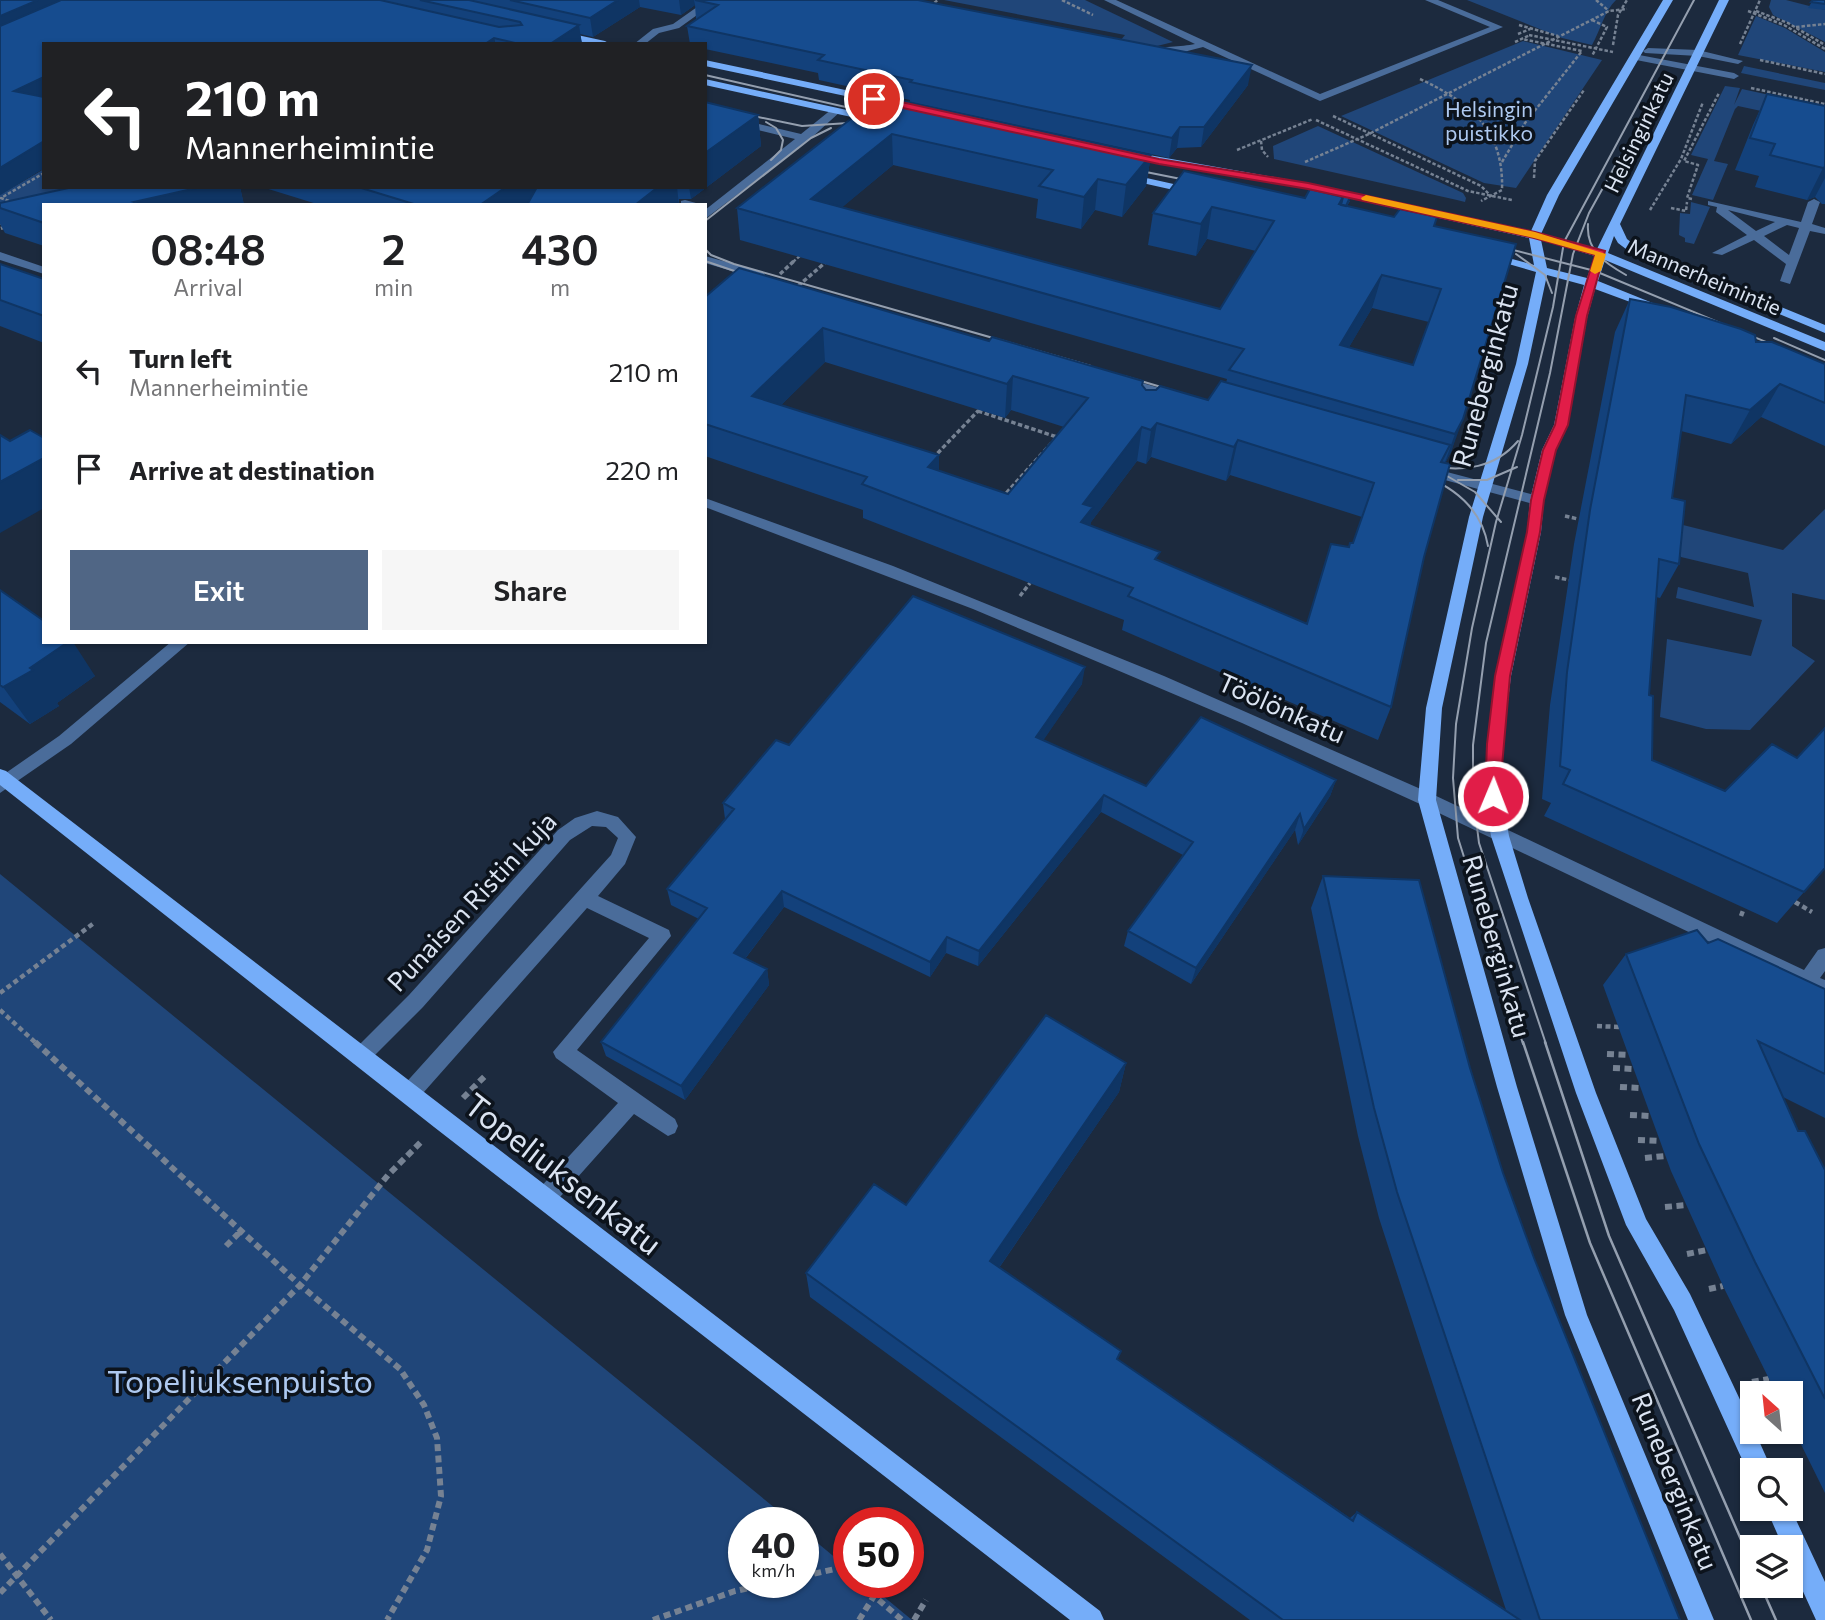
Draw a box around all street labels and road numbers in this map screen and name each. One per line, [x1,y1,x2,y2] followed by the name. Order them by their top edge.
[1598,68,1678,196] street label: Helsinginkatu
[1625,232,1785,320] street label: Mannerheimintie
[1445,280,1523,470] street label: Runeberginkatu
[1214,665,1350,749] street label: Töölönkatu
[380,805,562,997] street label: Punaisen Ristin kuja
[1457,851,1539,1041] street label: Runeberginkatu
[457,1084,671,1262] street label: Topeliuksenkatu
[1626,1388,1726,1574] street label: Runeberginkatu

